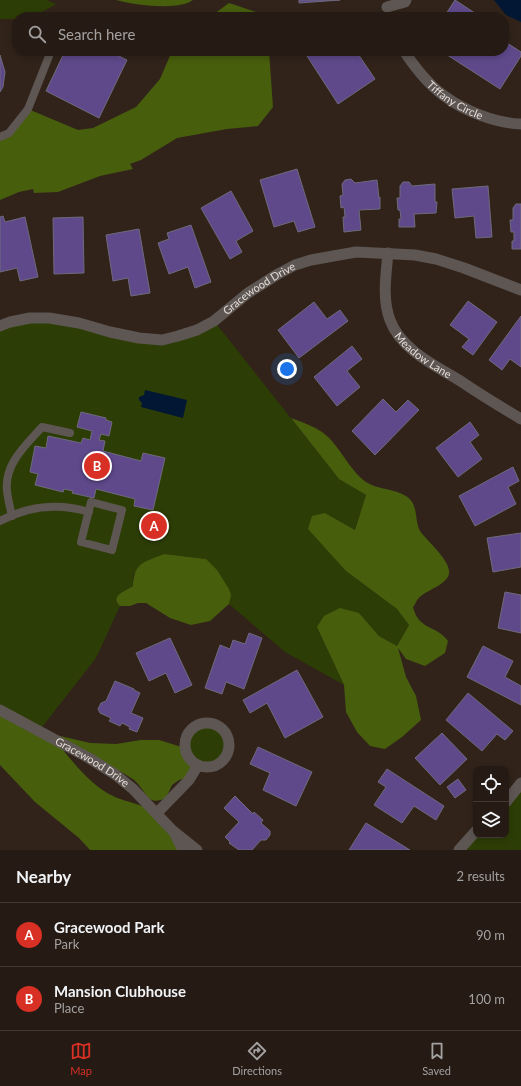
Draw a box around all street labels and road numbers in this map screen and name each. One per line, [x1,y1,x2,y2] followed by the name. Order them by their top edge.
[425,78,485,122] street label: Tiffany Circle
[220,259,297,317] street label: Gracewood Drive
[392,329,454,380] street label: Meadow Lane
[53,734,132,789] street label: Gracewood Drive

